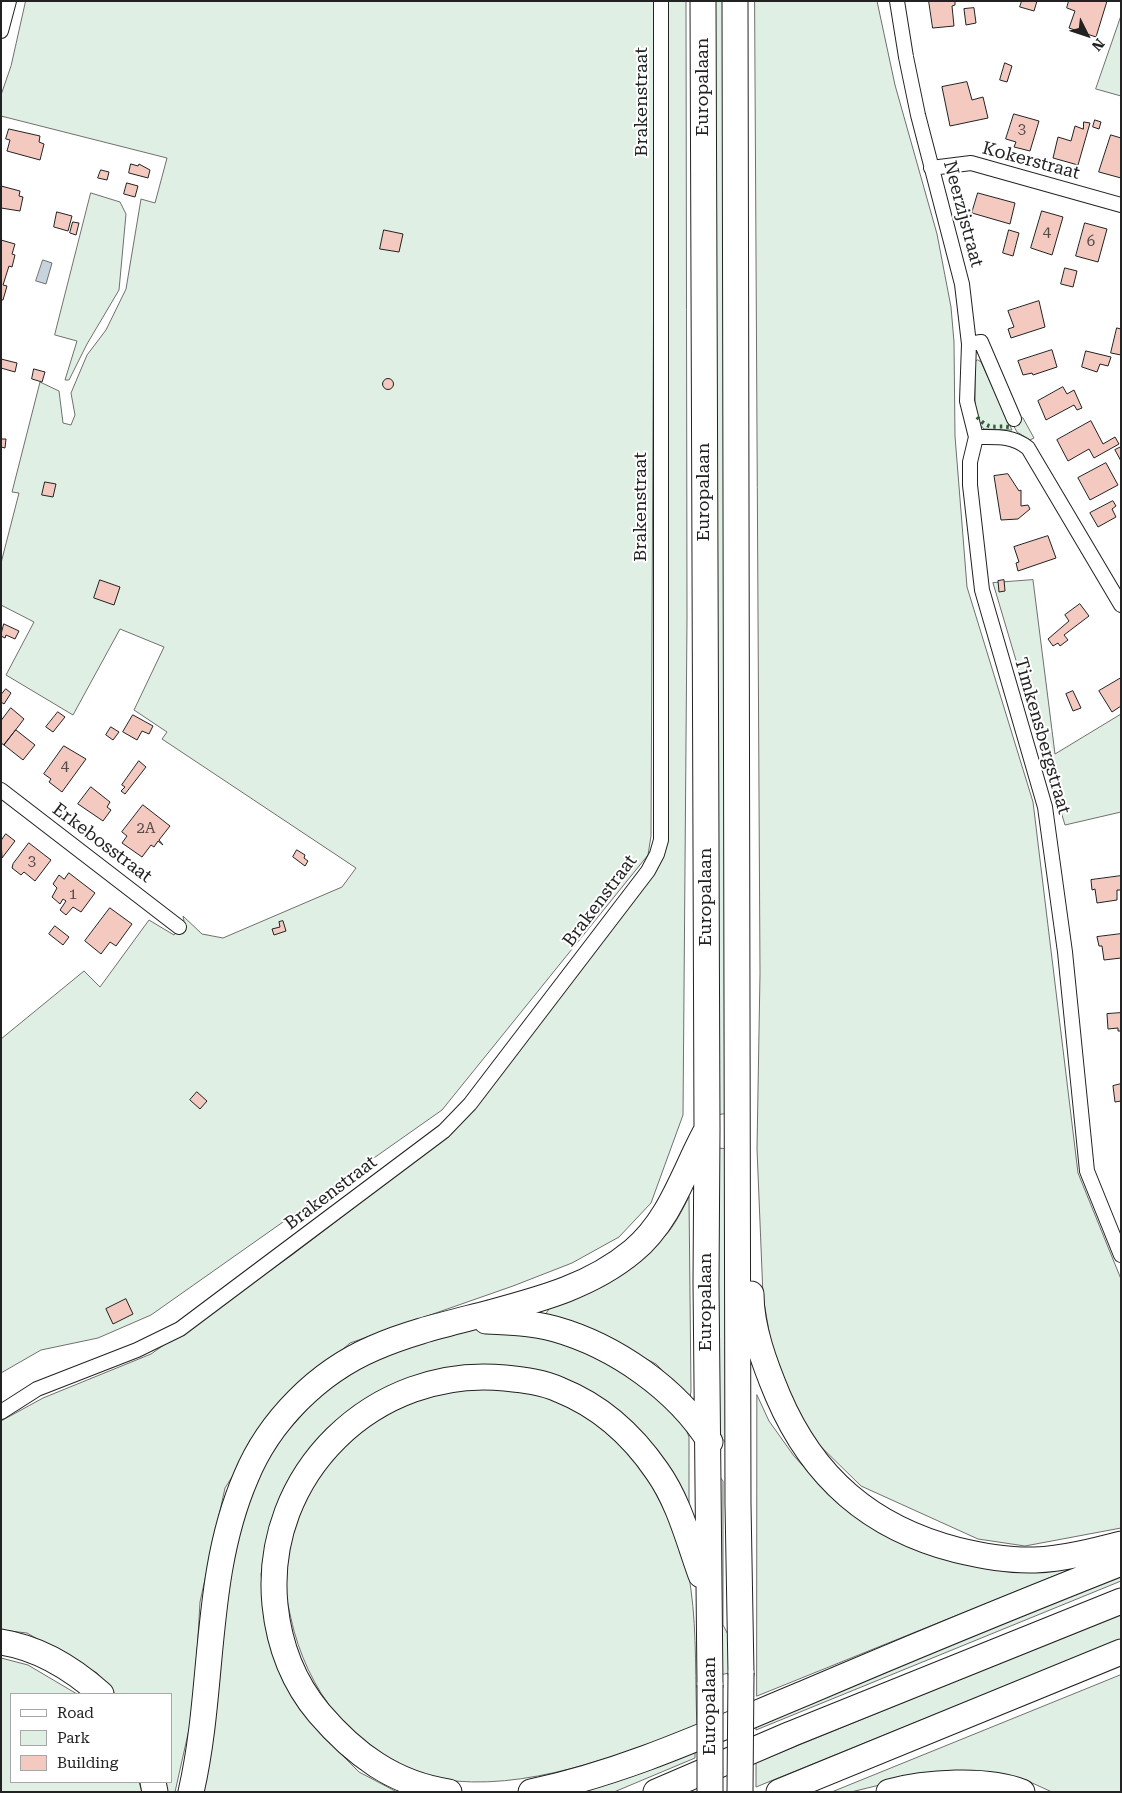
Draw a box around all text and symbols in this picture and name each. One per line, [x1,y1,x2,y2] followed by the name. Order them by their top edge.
[1062,10,1112,60] north arrow
[1089,36,1108,54] text: N
[692,38,714,136] street label: Europalaan
[631,47,653,157] street label: Brakenstraat
[1018,121,1026,139] house number: 3
[980,138,1082,184] street label: Kokerstraat
[938,158,988,270] street label: Neerzijstraat
[1043,224,1051,242] house number: 4
[1087,233,1095,251] house number: 6
[693,443,715,541] street label: Europalaan
[630,452,652,562] street label: Brakenstraat
[1009,655,1075,817] street label: Timkensbergstraat
[61,758,69,776] house number: 4
[48,799,156,887] street label: Erkebosstraat
[137,820,155,838] house number: 2A
[695,848,717,946] street label: Europalaan
[558,851,642,951] street label: Brakenstraat
[28,853,36,871] house number: 3
[69,886,77,904] house number: 1
[281,1151,381,1235] street label: Brakenstraat
[695,1253,717,1351] street label: Europalaan
[699,1657,721,1755] street label: Europalaan
[10,1693,172,1783] legend
[57,1704,94,1722] text: Road
[57,1729,90,1747] text: Park
[57,1754,118,1772] text: Building

